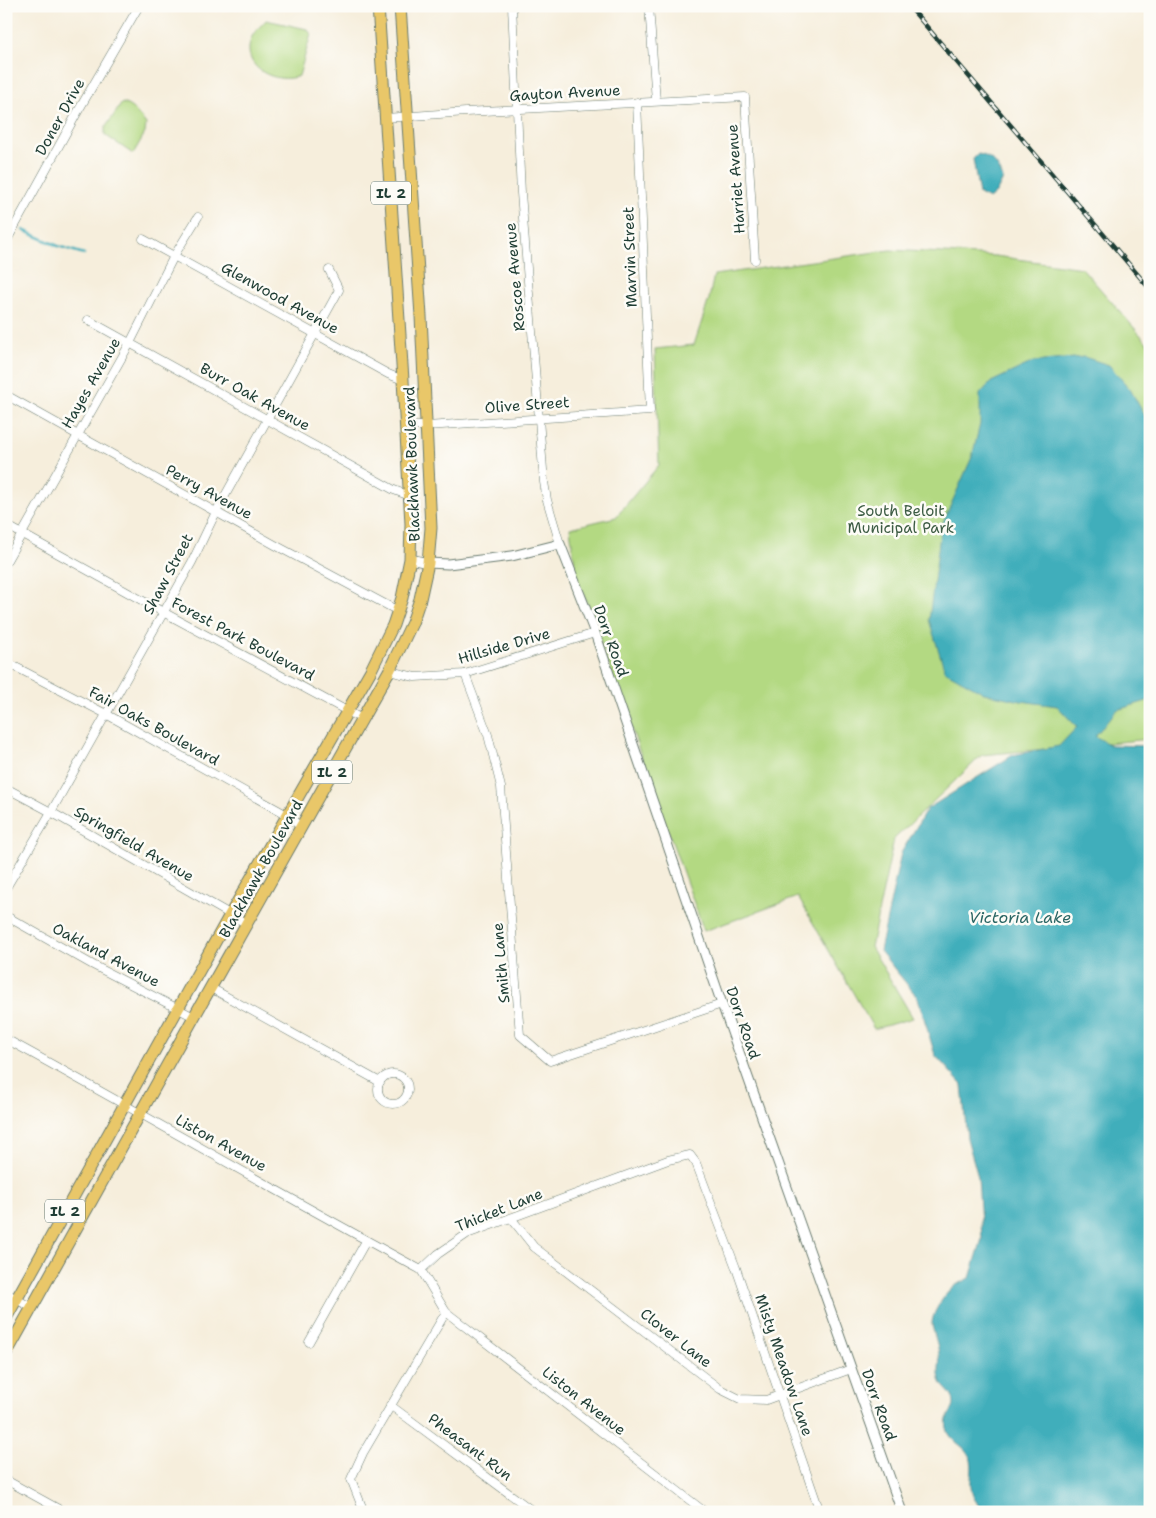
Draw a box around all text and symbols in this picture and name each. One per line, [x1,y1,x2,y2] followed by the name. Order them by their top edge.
[31,75,89,159] street label: Doner Drive
[509,80,621,106] street label: Gayton Avenue
[722,123,750,235] street label: Harriet Avenue
[371,182,411,204] road number: IL 2
[618,206,642,308] street label: Marvin Street
[500,222,530,332] street label: Roscoe Avenue
[218,257,342,339] street label: Glenwood Avenue
[57,334,125,432] street label: Hayes Avenue
[196,358,314,436] street label: Burr Oak Avenue
[399,386,425,542] street label: Blackhawk Boulevard
[484,392,570,418] street label: Olive Street
[162,460,256,524] street label: Perry Avenue
[848,501,954,538] park label: South Beloit Municipal Park
[138,530,198,618] street label: Shaw Street
[168,593,319,685] street label: Forest Park Boulevard
[589,602,633,680] street label: Dorr Road
[456,623,552,669] street label: Hillside Drive
[85,682,223,770] street label: Fair Oaks Boulevard
[312,760,352,784] road number: IL 2
[215,796,308,942] street label: Blackhawk Boulevard
[71,802,197,886] street label: Springfield Avenue
[969,907,1071,928] water label: Victoria Lake
[49,918,163,992] street label: Oakland Avenue
[488,922,514,1004] street label: Smith Lane
[721,984,765,1062] street label: Dorr Road
[172,1110,270,1176] street label: Liston Avenue
[453,1183,545,1237] street label: Thicket Lane
[45,1200,85,1222] road number: IL 2
[750,1291,818,1439] street label: Misty Meadow Lane
[636,1304,716,1372] street label: Clover Lane
[538,1362,630,1440] street label: Liston Avenue
[857,1366,901,1444] street label: Dorr Road
[424,1409,516,1485] street label: Pheasant Run

